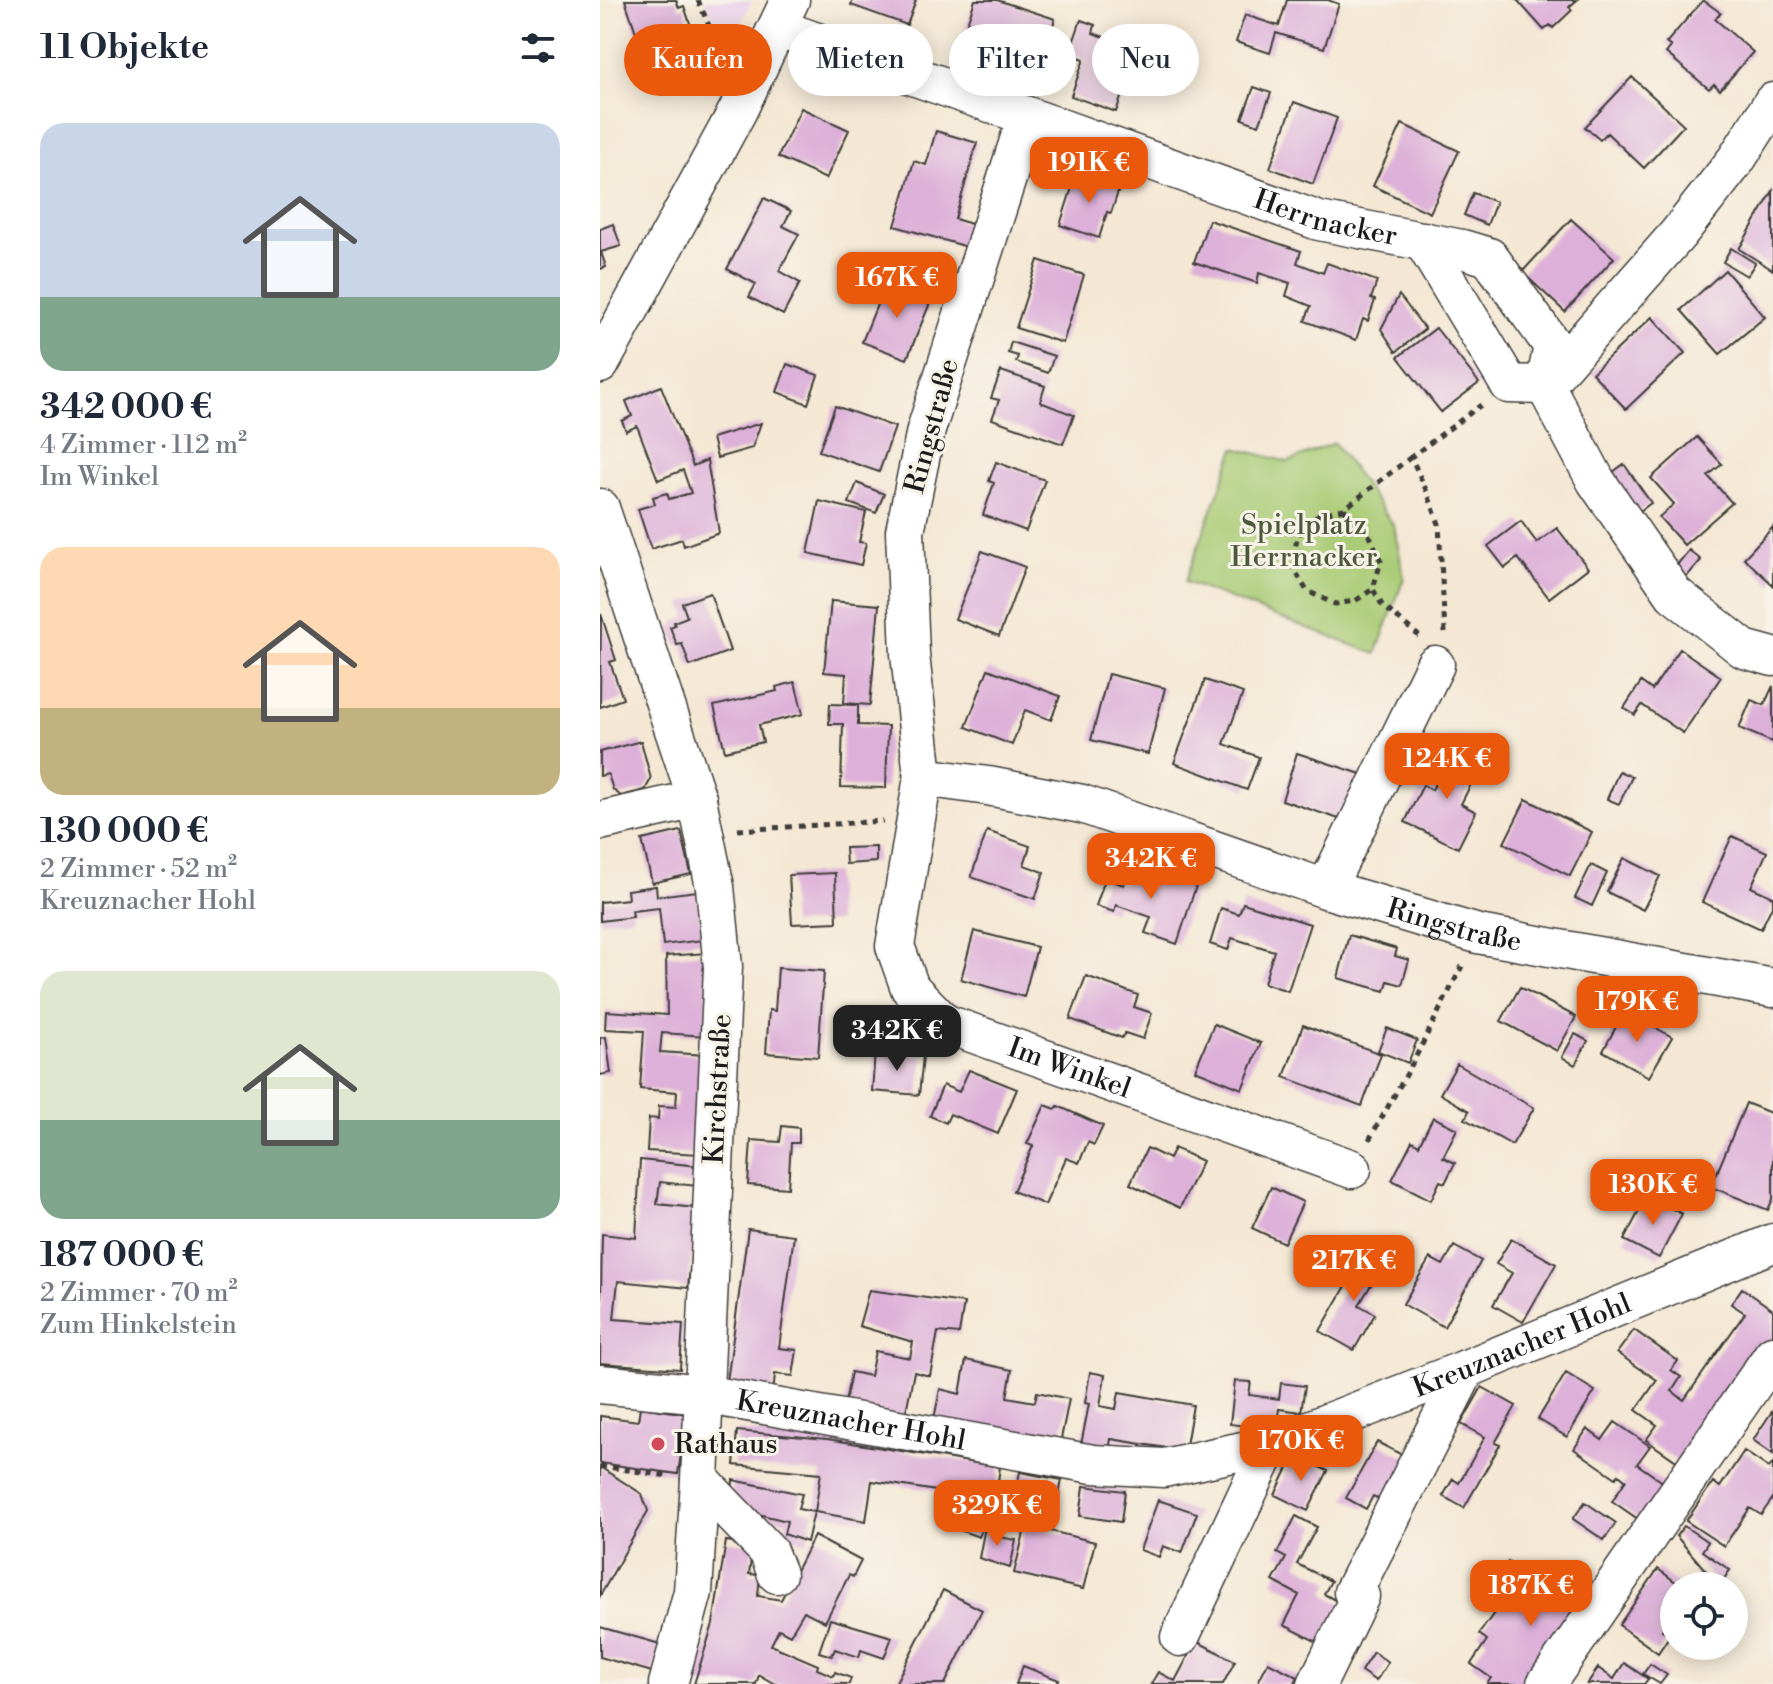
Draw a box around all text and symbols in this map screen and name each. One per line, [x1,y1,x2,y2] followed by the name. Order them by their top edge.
[624,24,772,96] chip: Kaufen
[788,24,933,96] chip: Mieten
[949,24,1076,96] chip: Filter
[1092,24,1199,96] chip: Neu
[516,26,560,70] icon: filters
[40,27,209,69] text: 11 Objekte
[1024,137,1154,205] pin: 191K €
[1048,147,1130,179] text: 191K €
[228,175,372,319] icon: home
[1249,182,1400,253] street label: Herrnacker
[832,252,962,320] pin: 167K €
[855,262,939,294] text: 167K €
[897,355,967,497] street label: Ringstraße
[40,387,212,429] text: 342 000 €
[40,429,247,461] text: 4 Zimmer · 112 m²
[40,461,159,493] text: Im Winkel
[1230,508,1378,575] park label: Spielplatz Herrnacker
[228,599,372,743] icon: home
[1382,733,1512,801] pin: 124K €
[1402,743,1492,775] text: 124K €
[40,811,209,853] text: 130 000 €
[1086,833,1216,901] pin: 342K €
[1105,843,1197,875] text: 342K €
[40,853,237,885] text: 2 Zimmer · 52 m²
[40,885,256,917] text: Kreuznacher Hohl
[1383,890,1525,959] street label: Ringstraße
[1572,976,1702,1044] pin: 179K €
[1595,986,1679,1018] text: 179K €
[832,1005,962,1073] pin: 342K €
[697,1013,739,1165] street label: Kirchstraße
[851,1015,943,1047] text: 342K €
[228,1023,372,1167] icon: home
[1003,1030,1136,1106] street label: Im Winkel
[1588,1159,1718,1227] pin: 130K €
[1608,1169,1698,1201] text: 130K €
[40,1235,204,1277] text: 187 000 €
[1289,1235,1419,1303] pin: 217K €
[1311,1245,1397,1277] text: 217K €
[40,1277,238,1309] text: 2 Zimmer · 70 m²
[1408,1286,1636,1405] street label: Kreuznacher Hohl
[40,1309,237,1341] text: Zum Hinkelstein
[734,1383,969,1458] street label: Kreuznacher Hohl
[1236,1415,1366,1483] pin: 170K €
[1258,1425,1344,1457] text: 170K €
[674,1427,778,1462] place label: Rathaus
[649,1435,667,1453] marker: Rathaus
[932,1480,1062,1548] pin: 329K €
[952,1490,1042,1522] text: 329K €
[1466,1560,1596,1628] pin: 187K €
[1488,1570,1574,1602] text: 187K €
[1660,1572,1748,1660] map controls
[1660,1572,1748,1660] button: locate

